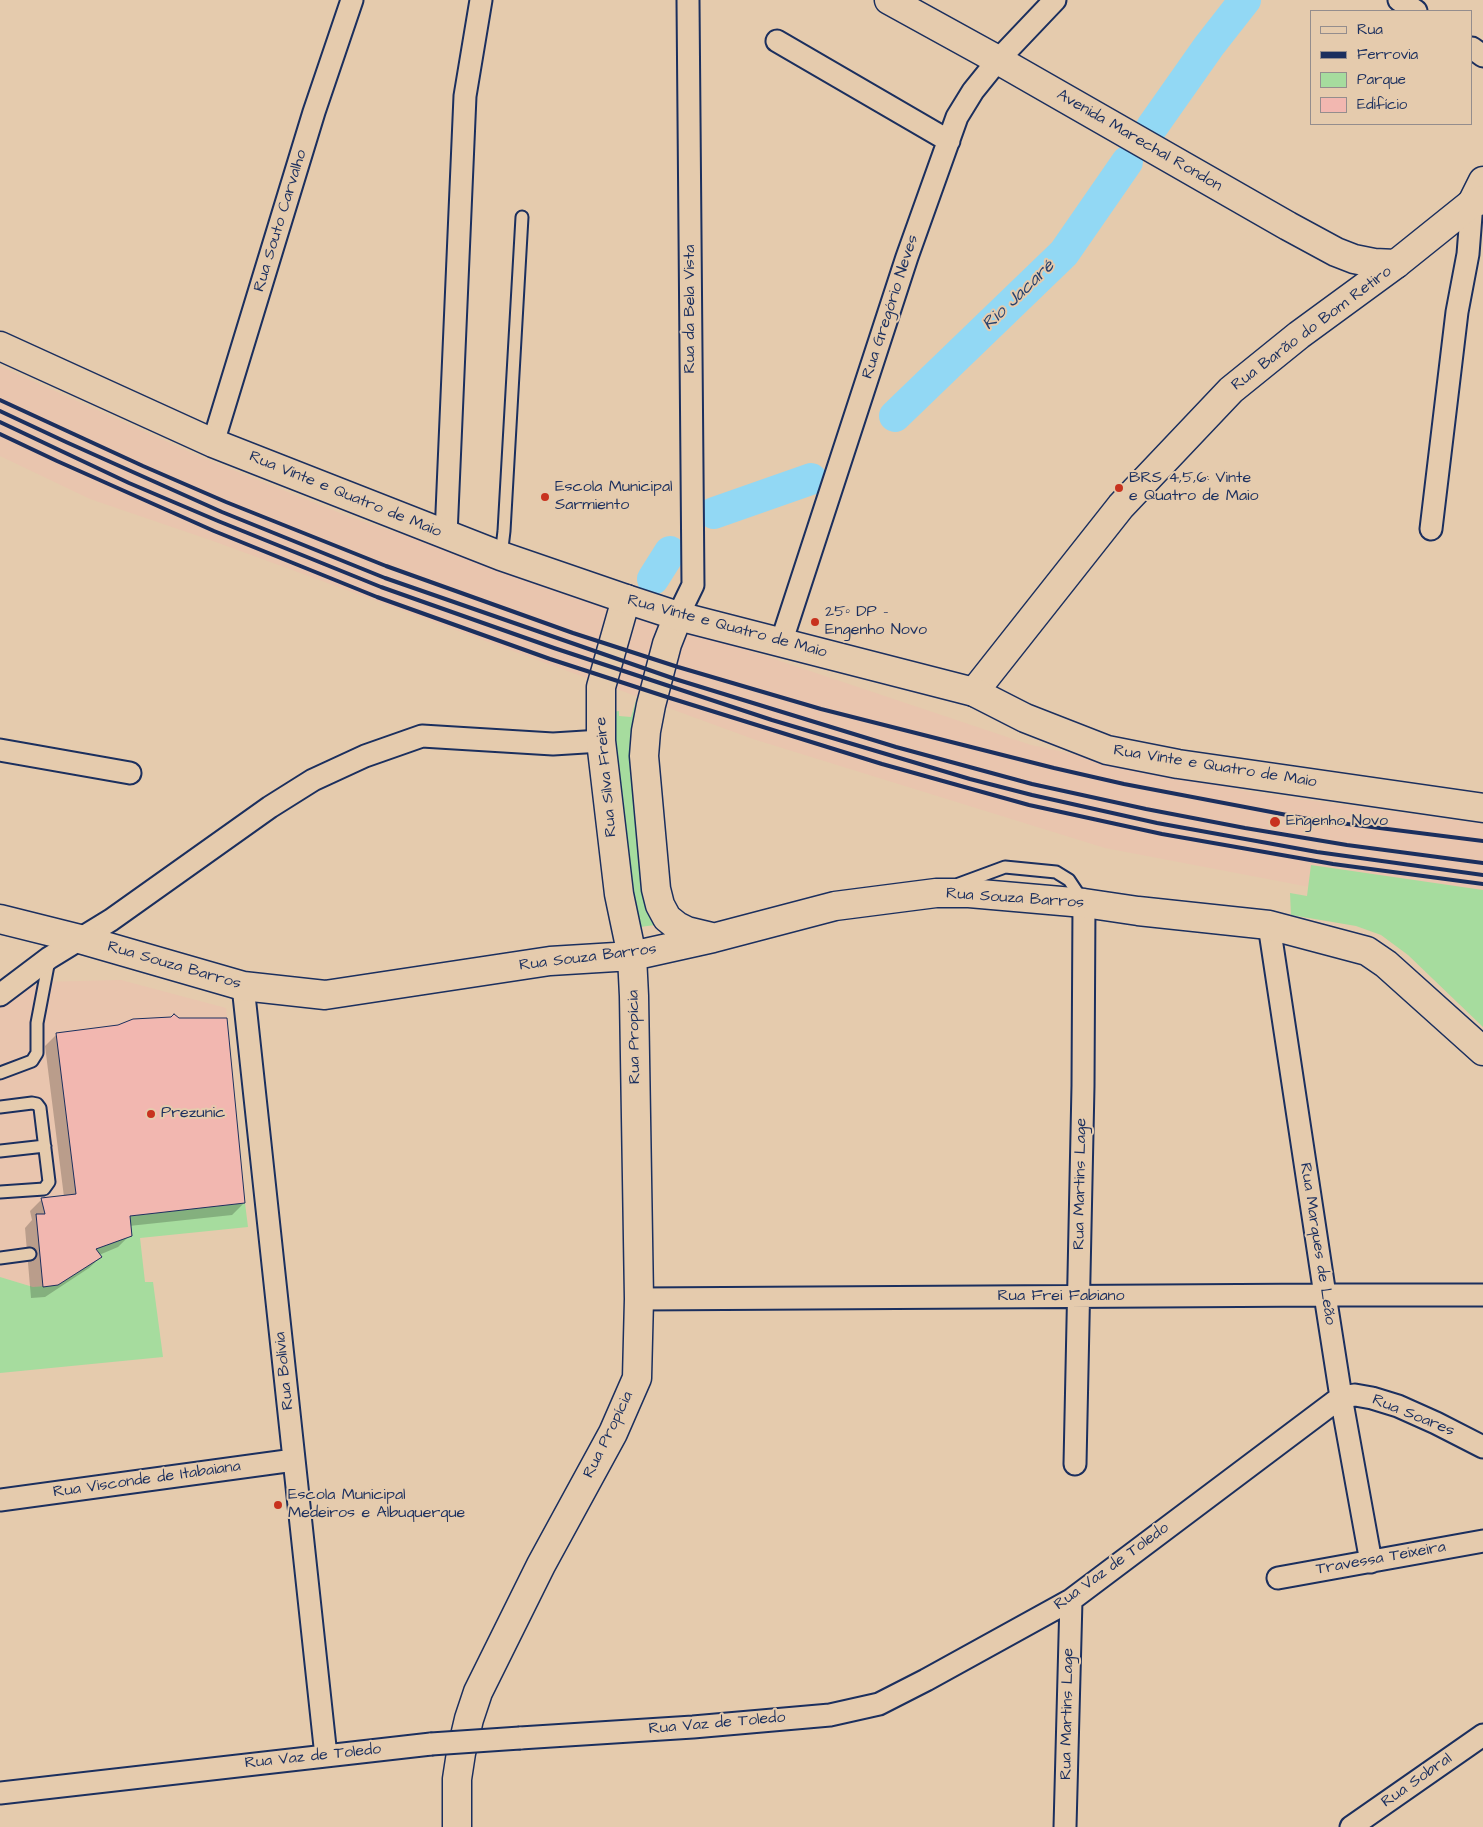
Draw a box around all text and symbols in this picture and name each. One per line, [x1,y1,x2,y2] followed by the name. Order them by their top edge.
[1310,10,1473,125] legend
[1357,19,1383,40] text: Rua
[1357,44,1418,65] text: Ferrovia
[1357,69,1406,90] text: Parque
[1053,86,1225,196] street label: Avenida Marechal Rondon
[1357,94,1407,115] text: Edifício
[250,148,312,294] street label: Rua Souto Carvalho
[859,233,923,381] street label: Rua Gregório Neves
[681,244,701,374] street label: Rua da Bela Vista
[978,256,1060,336] water label: Rio Jacaré
[1228,262,1396,396] street label: Rua Barão do Bom Retiro
[246,448,444,542] street label: Rua Vinte e Quatro de Maio
[1129,469,1258,507] place label: BRS 4,5,6: Vinte e Quatro de Maio
[555,478,673,516] place label: Escola Municipal Sarmiento
[1113,482,1125,494] marker: BRS 4,5,6: Vinte e Quatro de Maio
[539,491,551,503] marker: Escola Municipal Sarmiento
[625,591,829,663] street label: Rua Vinte e Quatro de Maio
[825,603,927,641] place label: 25º DP - Engenho Novo
[809,616,821,628] marker: 25º DP - Engenho Novo
[592,716,622,838] street label: Rua Silva Freire
[1112,741,1318,793] street label: Rua Vinte e Quatro de Maio
[1286,812,1388,832] place label: Engenho Novo
[1268,815,1282,829] marker: Engenho Novo
[945,885,1085,913] street label: Rua Souza Barros
[105,938,243,994] street label: Rua Souza Barros
[518,940,658,976] street label: Rua Souza Barros
[625,990,645,1084] street label: Rua Propícia
[161,1104,225,1124] place label: Prezunic
[145,1108,157,1120] marker: Prezunic
[1070,1118,1092,1250] street label: Rua Martins Lage
[1295,1162,1339,1326] street label: Rua Marques de Leão
[997,1287,1125,1307] street label: Rua Frei Fabiano
[271,1331,299,1411] street label: Rua Bolívia
[580,1388,638,1482] street label: Rua Propícia
[1369,1391,1457,1441] street label: Rua Soares
[52,1457,242,1503] street label: Rua Visconde de Itabaiana
[288,1486,465,1524] place label: Escola Municipal Medeiros e Albuquerque
[272,1499,284,1511] marker: Escola Municipal Medeiros e Albuquerque
[1051,1519,1173,1615] street label: Rua Vaz de Toledo
[1315,1538,1447,1580] street label: Travessa Teixeira
[1057,1648,1079,1780] street label: Rua Martins Lage
[648,1708,786,1740] street label: Rua Vaz de Toledo
[244,1740,382,1774] street label: Rua Vaz de Toledo
[1378,1750,1456,1812] street label: Rua Sobral

